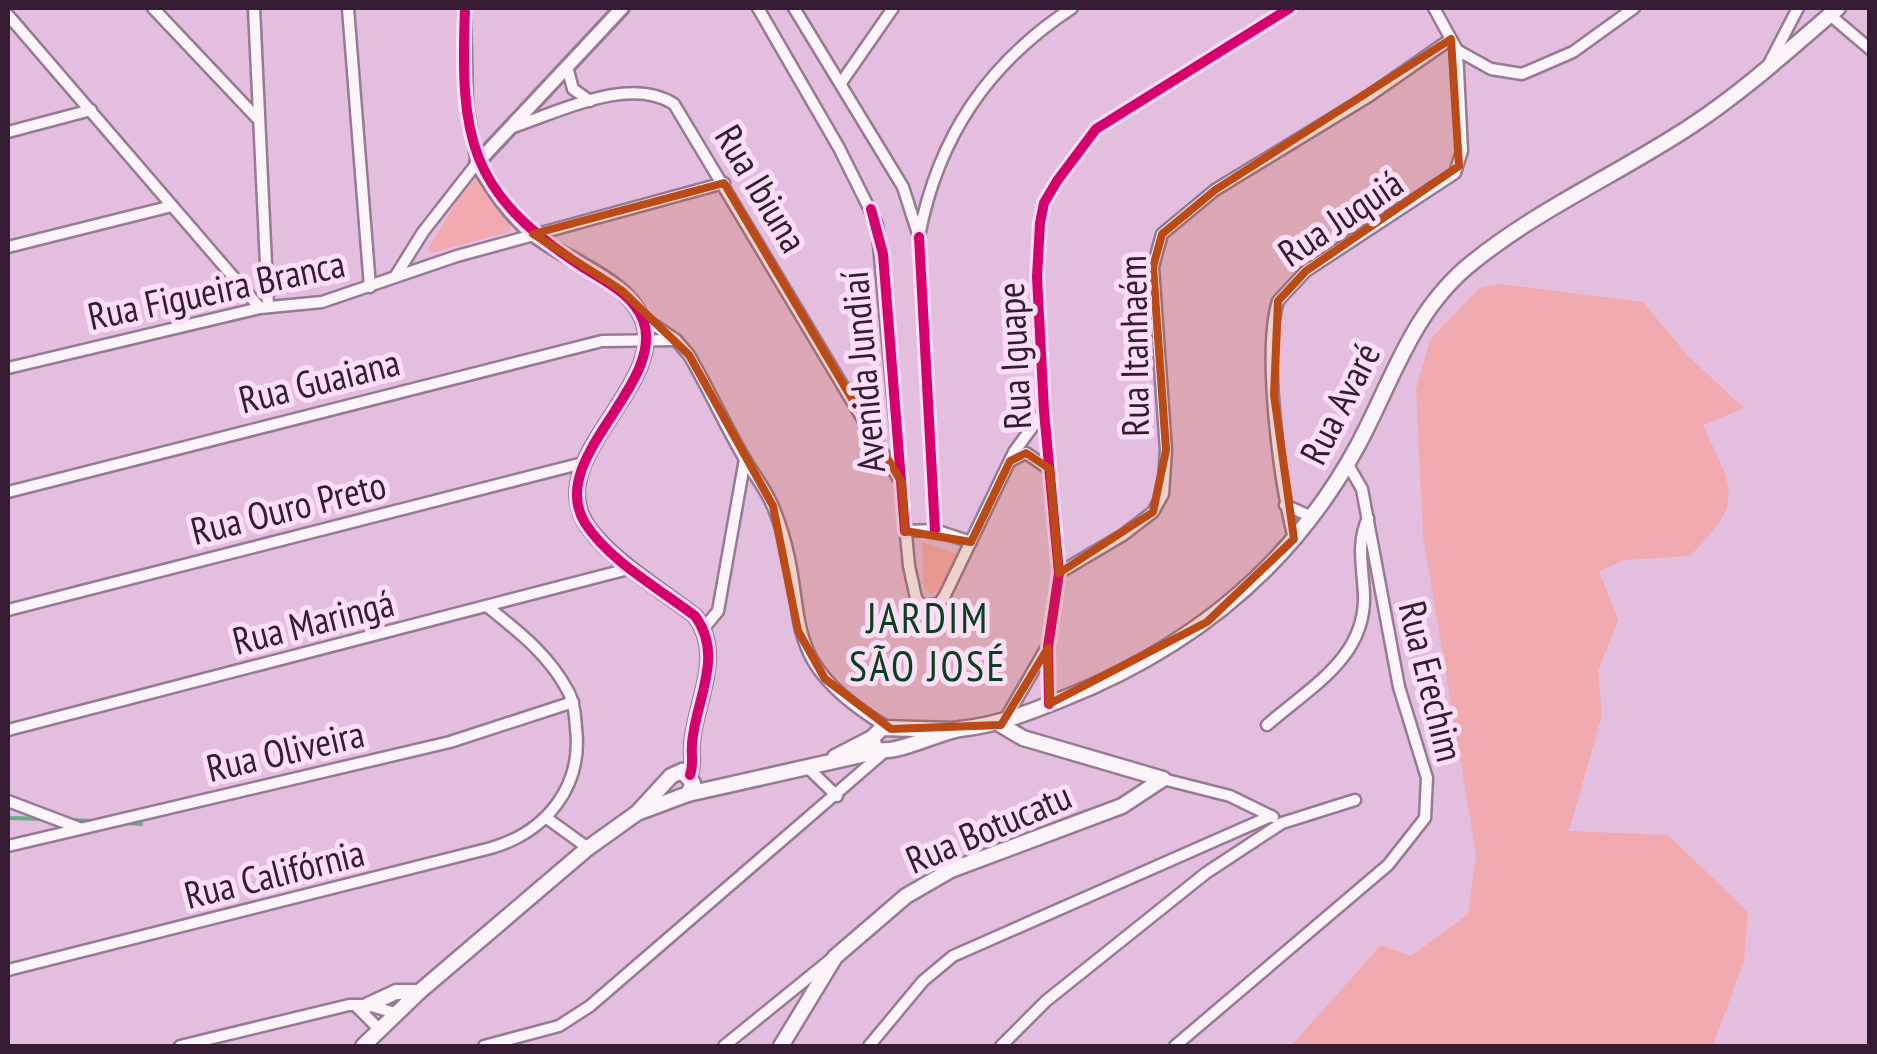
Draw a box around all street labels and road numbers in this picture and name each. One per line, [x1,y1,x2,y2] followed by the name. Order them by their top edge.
[705,115,819,261] street label: Rua Ibiuna
[1268,158,1412,276] street label: Rua Juquiá
[83,238,349,340] street label: Rua Figueira Branca
[1107,255,1159,437] street label: Rua Itanhaém
[829,269,895,475] street label: Avenida Jundiaí
[985,281,1041,431] street label: Rua Iguape
[1288,334,1390,472] street label: Rua Avaré
[234,336,404,424] street label: Rua Guaiana
[186,459,390,555] street label: Rua Ouro Preto
[227,577,399,665] street label: Rua Maringá
[1388,596,1476,766] street label: Rua Erechim
[201,708,369,792] street label: Rua Oliveira
[898,770,1078,884] street label: Rua Botucatu
[179,827,369,919] street label: Rua Califórnia

